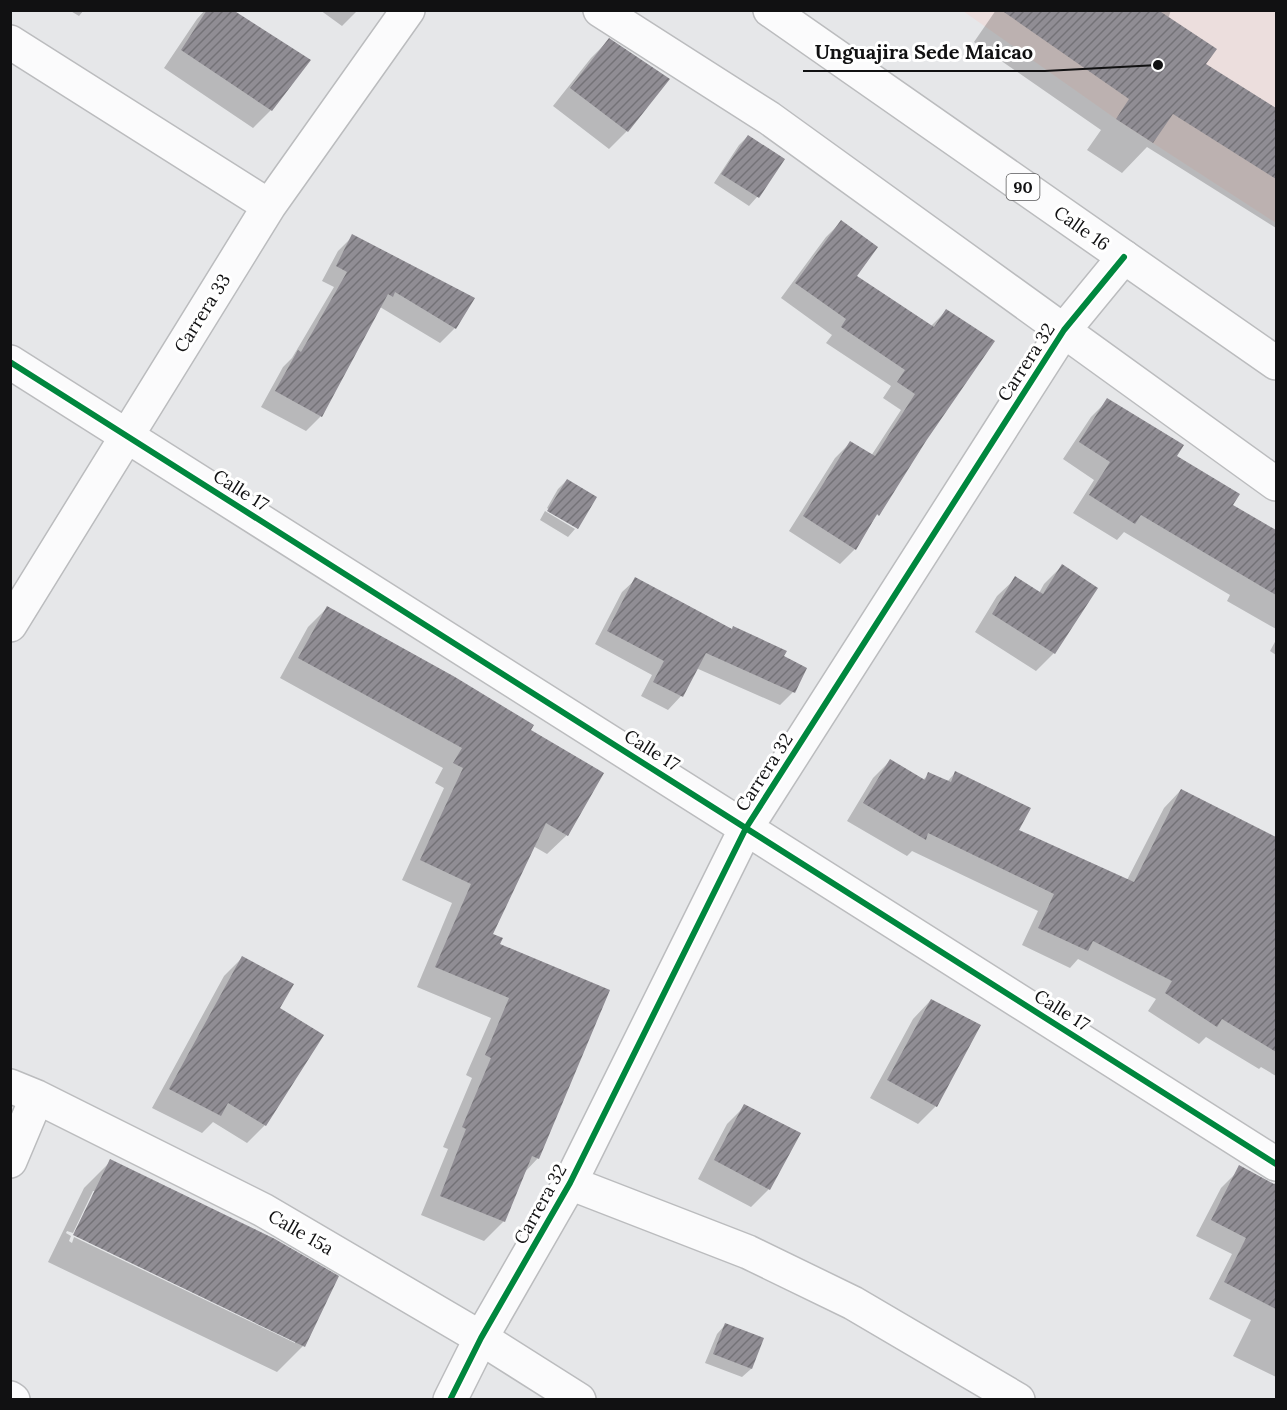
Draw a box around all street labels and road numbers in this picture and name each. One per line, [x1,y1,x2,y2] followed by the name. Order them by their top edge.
[1006,174,1040,200] road number: 90
[1050,200,1114,256] street label: Calle 16
[169,269,235,357] street label: Carrera 33
[992,319,1060,405] street label: Carrera 32
[209,464,273,516] street label: Calle 17
[620,724,684,776] street label: Calle 17
[730,729,798,815] street label: Carrera 32
[1030,984,1094,1036] street label: Calle 17
[508,1160,572,1248] street label: Carrera 32
[264,1204,338,1260] street label: Calle 15a

